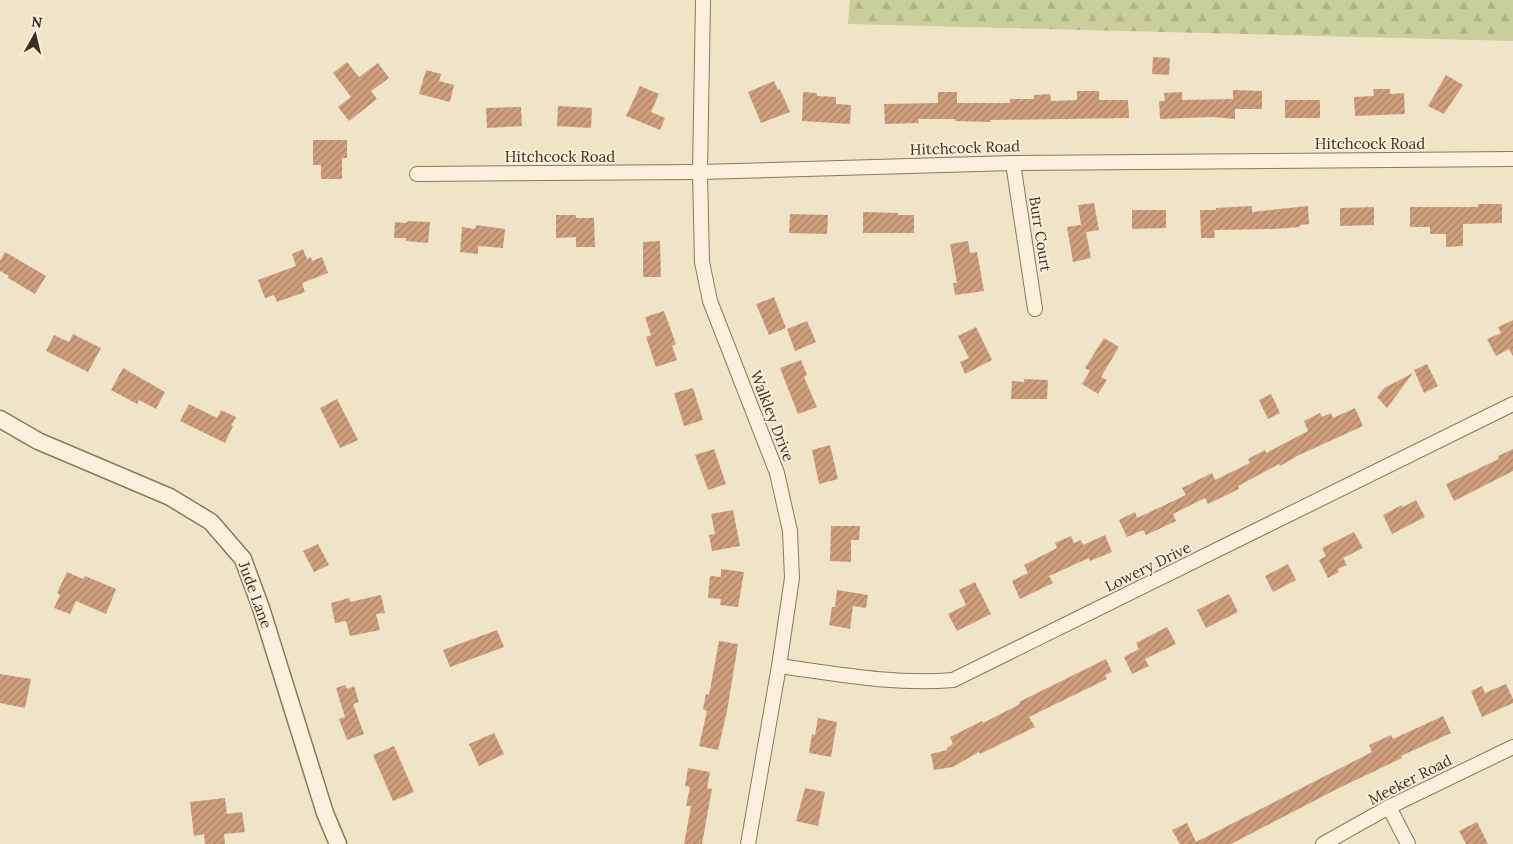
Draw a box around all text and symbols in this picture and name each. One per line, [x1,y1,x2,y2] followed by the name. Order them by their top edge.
[10,10,60,60] north arrow
[30,12,44,32] text: N
[1315,134,1425,153] street label: Hitchcock Road
[910,136,1020,159] street label: Hitchcock Road
[505,147,615,166] street label: Hitchcock Road
[1025,195,1056,273] street label: Burr Court
[746,368,798,464] street label: Walkley Drive
[1102,538,1194,596] street label: Lowery Drive
[234,558,276,631] street label: Jude Lane
[1365,750,1455,809] street label: Meeker Road

